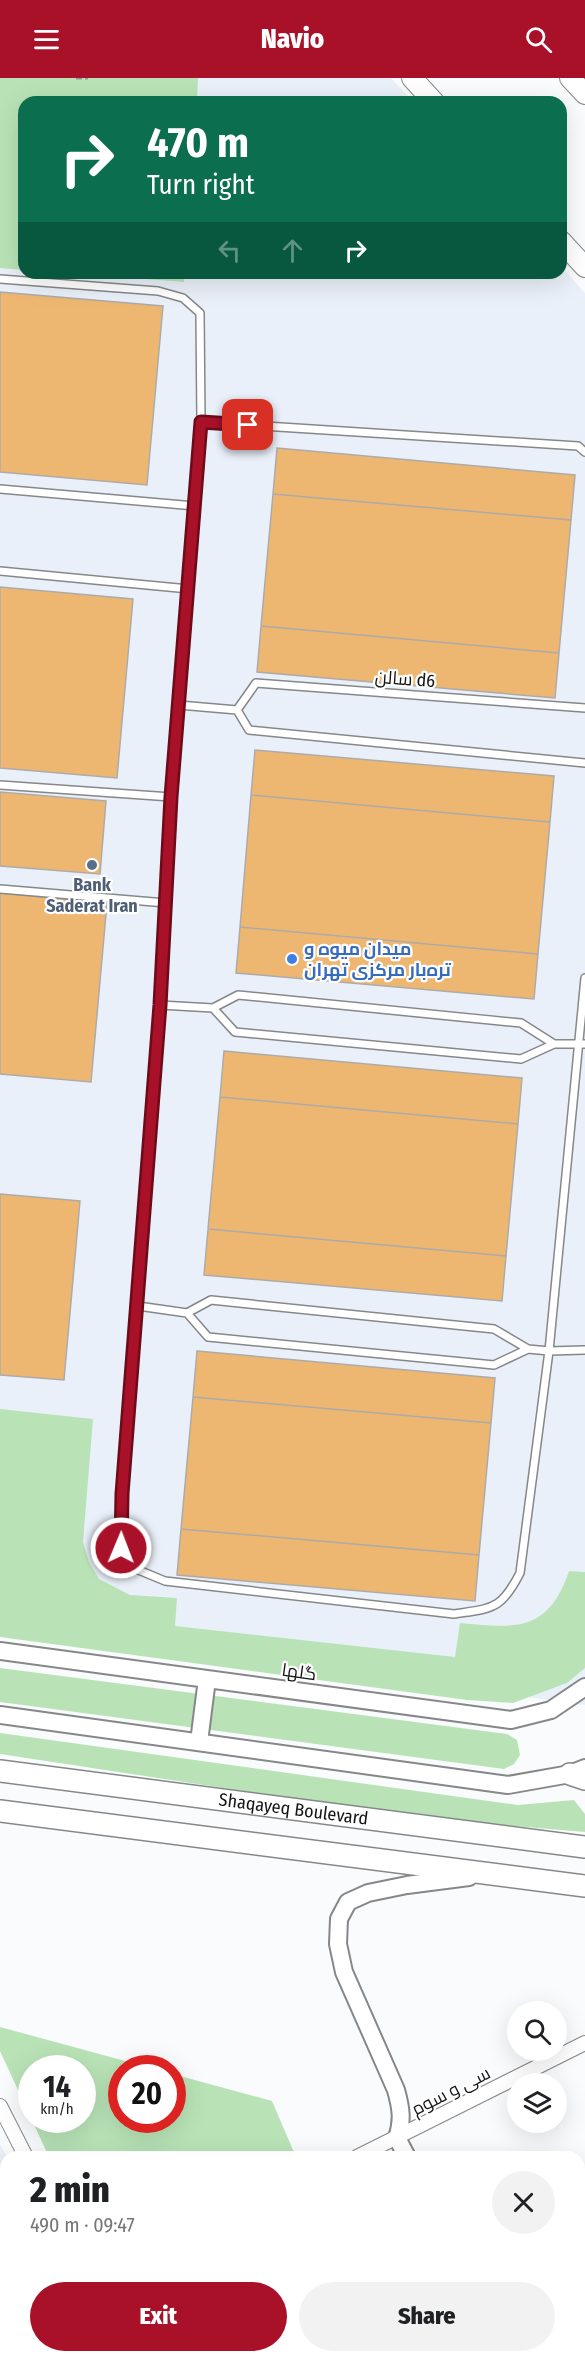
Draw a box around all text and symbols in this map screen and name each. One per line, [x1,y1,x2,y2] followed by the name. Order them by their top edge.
[30,23,63,56] icon: menu
[261,23,324,55] text: Navio
[522,23,555,56] icon: search
[147,118,249,168] text: 470 m
[48,120,126,198] icon: right
[147,169,255,201] text: Turn right
[213,234,246,267] icon: left
[276,234,309,267] icon: ahead
[339,234,372,267] icon: right
[222,399,273,450] pin
[231,408,264,441] icon: arrive
[374,666,436,692] street label: سالن d6
[85,858,99,872] marker: Bank Saderat Iran
[46,874,138,917] place label: Bank Saderat Iran
[304,938,451,981] place label: میدان میوه و تره‌بار مرکزی تهران
[285,952,299,966] marker: میدان میوه و تره‌بار مرکزی تهران
[89,1516,153,1580] position arrow
[280,1659,318,1685] street label: گلها
[217,1789,370,1830] street label: Shaqayeq Boulevard
[507,2001,567,2133] map controls
[507,2001,567,2061] button: search
[108,2055,186,2133] speed limit sign: 20
[408,2062,495,2121] street label: سی و سوم
[43,2069,71,2105] text: 14
[507,2073,567,2133] button: layers
[40,2100,74,2118] text: km/h
[30,2168,110,2212] text: 2 min
[492,2171,555,2234] button: close
[30,2213,135,2237] text: 490 m · 09:47
[30,2282,287,2351] button: Exit
[299,2282,555,2351] button: Share

